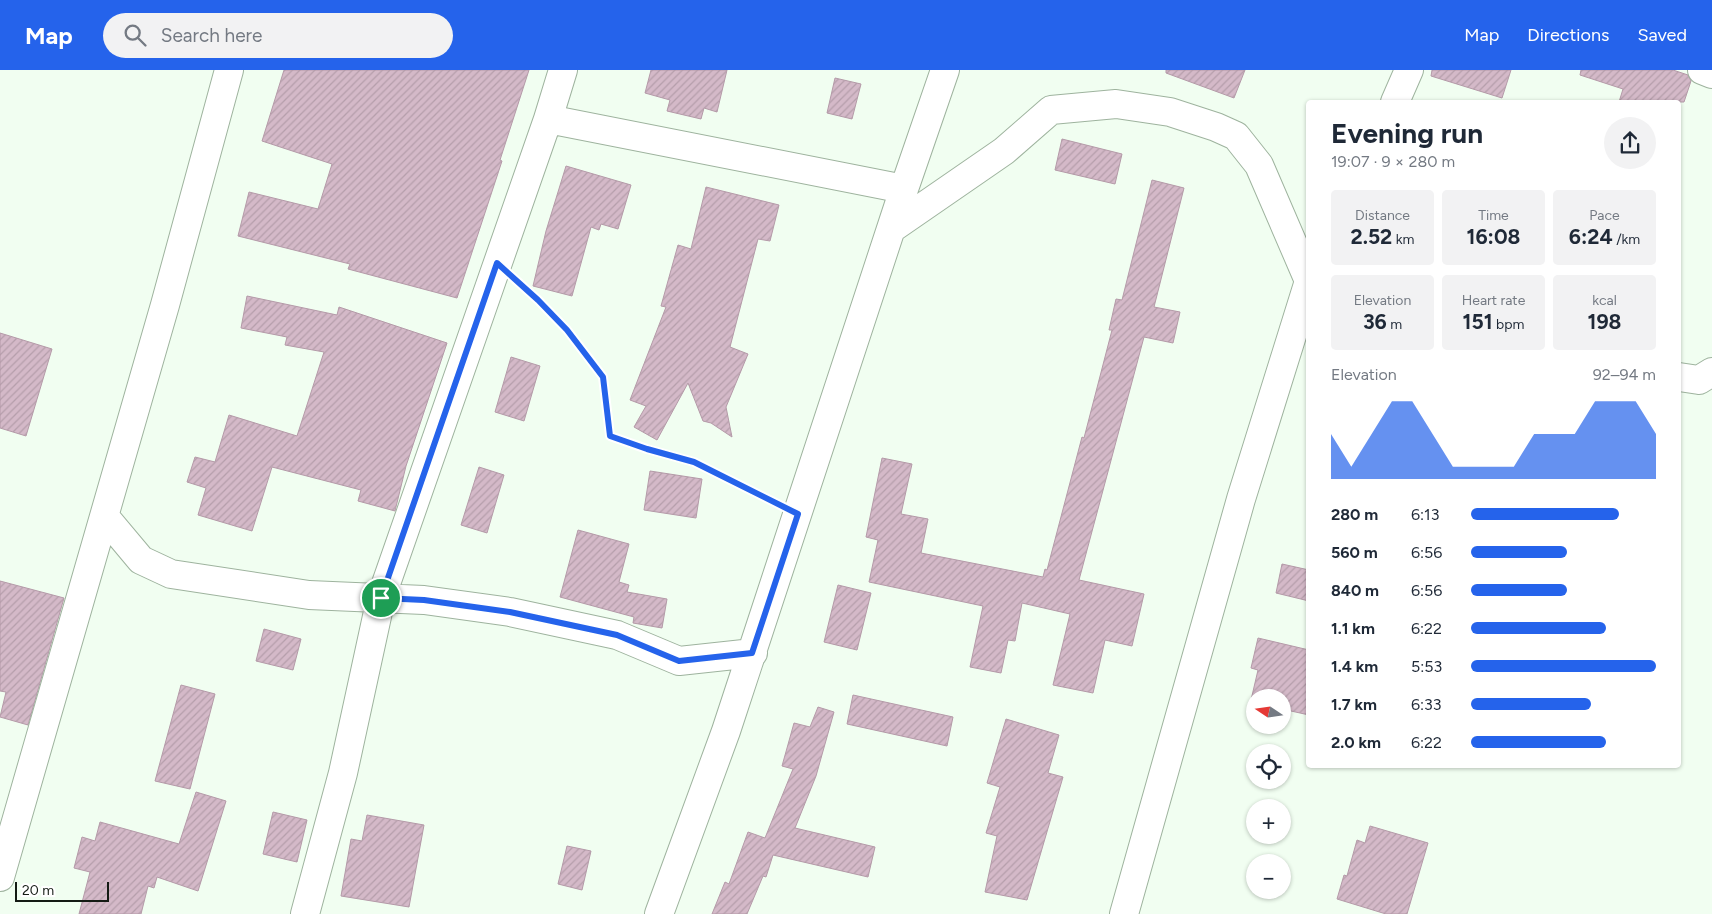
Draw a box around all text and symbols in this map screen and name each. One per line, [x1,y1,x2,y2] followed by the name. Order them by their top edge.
[103,13,453,58] search box
[25,21,73,50] text: Map
[121,21,149,49] icon: search
[161,24,262,47] text: Search here
[1464,24,1499,46] text: Map
[1527,24,1609,46] text: Directions
[1637,24,1687,46] text: Saved
[1331,116,1483,150] text: Evening run
[1604,117,1656,169] button: share
[1331,152,1455,171] text: 19:07 · 9 × 280 m
[1355,207,1410,224] text: Distance
[1478,207,1509,224] text: Time
[1589,207,1620,224] text: Pace
[1351,224,1392,249] text: 2.52
[1467,224,1520,249] text: 16:08
[1569,224,1613,249] text: 6:24
[1392,231,1414,248] text: km
[1613,231,1640,248] text: /km
[1354,292,1411,309] text: Elevation
[1462,292,1525,309] text: Heart rate
[1592,292,1617,309] text: kcal
[1363,309,1387,334] text: 36
[1463,309,1493,334] text: 151
[1588,309,1621,334] text: 198
[1387,316,1402,333] text: m
[1493,316,1524,333] text: bpm
[1331,365,1397,384] text: Elevation
[1593,365,1656,384] text: 92–94 m
[1331,505,1378,524] text: 280 m
[1411,505,1439,524] text: 6:13
[1331,543,1378,562] text: 560 m
[1411,543,1442,562] text: 6:56
[360,577,402,619] pin
[1331,581,1379,600] text: 840 m
[1411,581,1442,600] text: 6:56
[367,584,395,612] icon: arrive
[1331,619,1375,638] text: 1.1 km
[1411,619,1442,638] text: 6:22
[1331,657,1378,676] text: 1.4 km
[1411,657,1442,676] text: 5:53
[1246,689,1291,734] north arrow
[1246,689,1291,899] map controls
[1331,695,1377,714] text: 1.7 km
[1411,695,1442,714] text: 6:33
[1331,733,1381,752] text: 2.0 km
[1411,733,1442,752] text: 6:22
[1246,744,1291,789] button: locate
[1246,799,1291,844] button: +
[1246,854,1291,899] button: −
[15,879,109,902] scale bar
[22,882,54,899] text: 20 m

